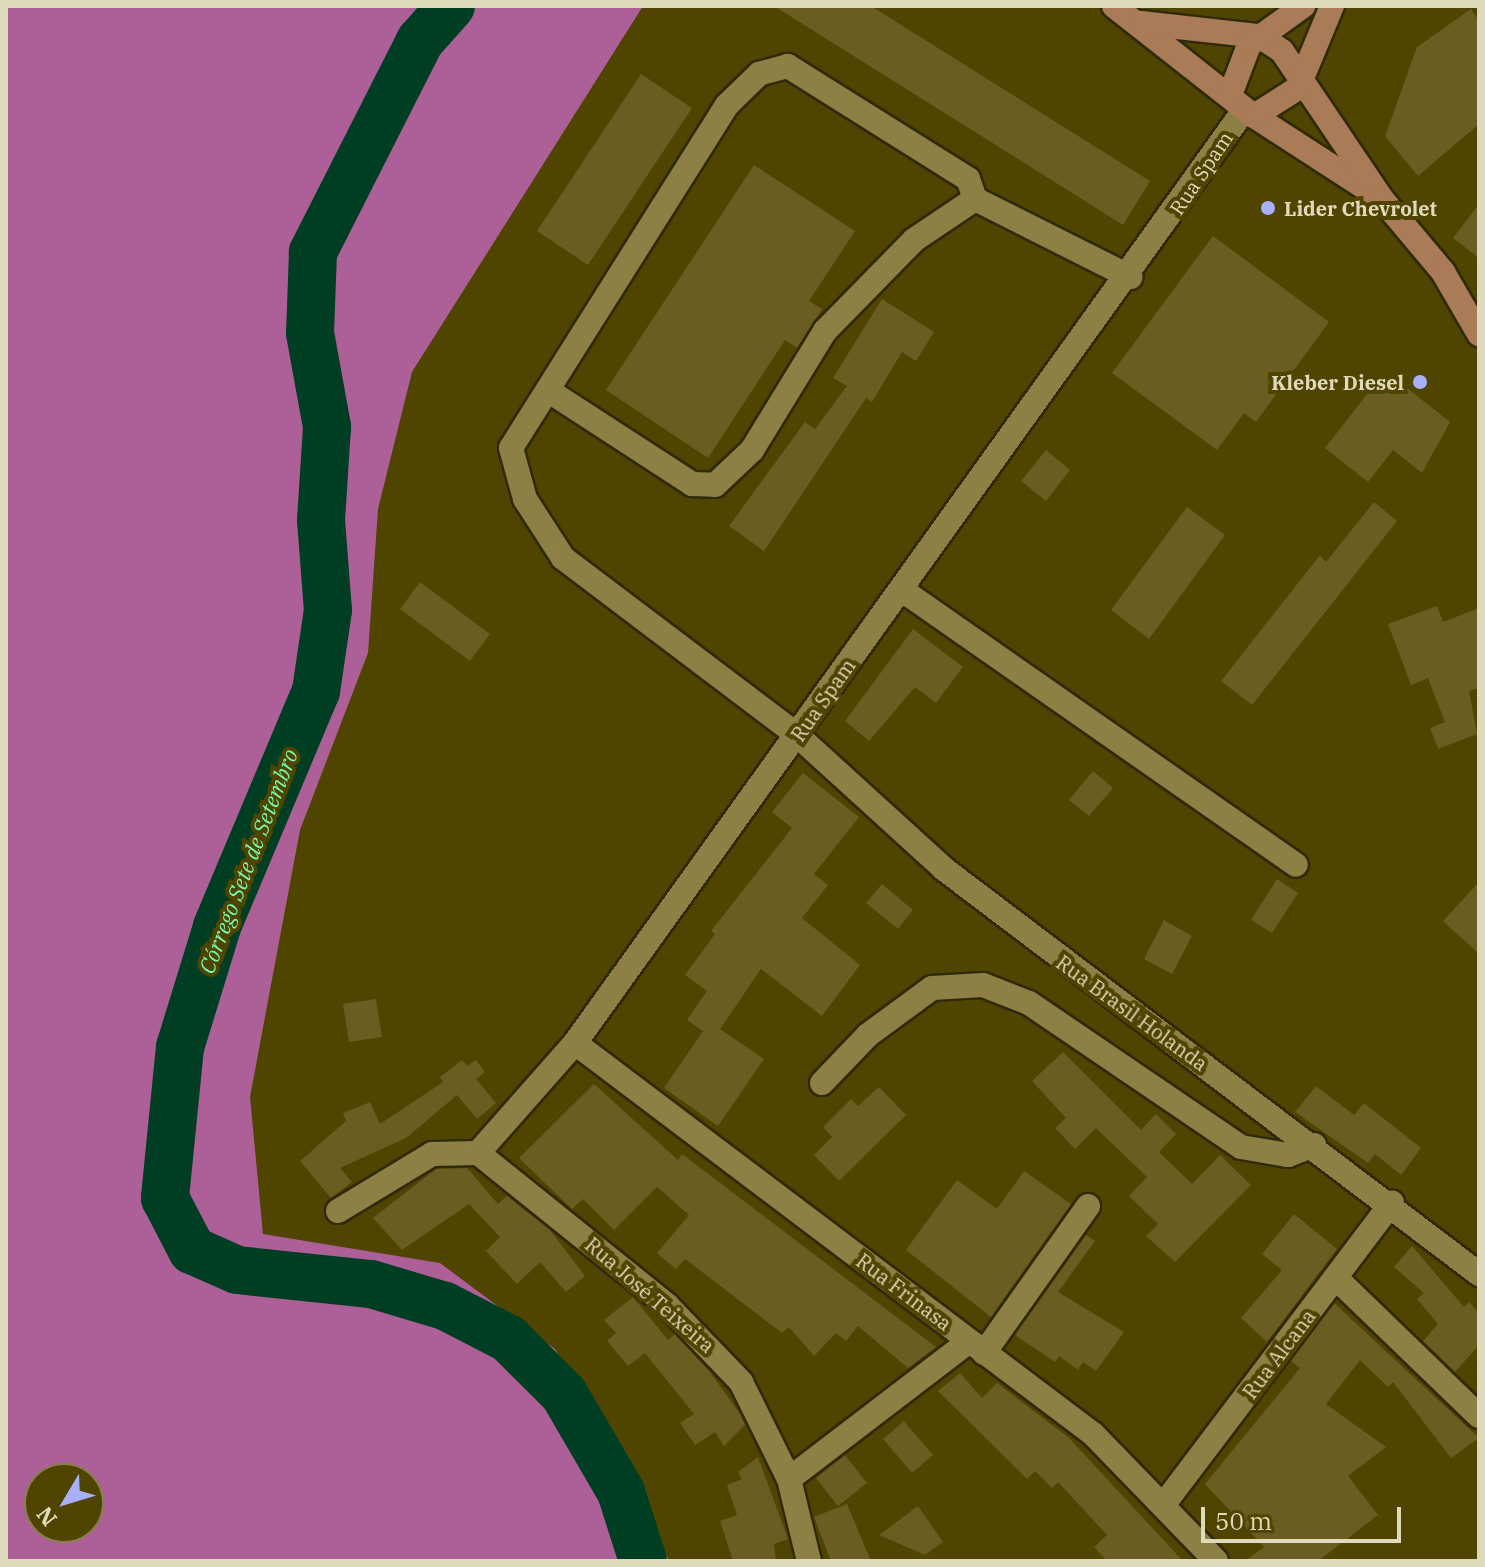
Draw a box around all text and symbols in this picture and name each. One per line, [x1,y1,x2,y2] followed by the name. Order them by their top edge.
[1164,127,1238,219] street label: Rua Spam
[1284,196,1437,220] place label: Lider Chevrolet
[1259,199,1277,217] marker: Lider Chevrolet
[1271,370,1404,394] place label: Kleber Diesel
[1411,373,1429,391] marker: Kleber Diesel
[786,654,860,746] street label: Rua Spam
[193,745,303,977] water label: Córrego Sete de Setembro
[1052,950,1212,1076] street label: Rua Brasil Holanda
[580,1232,720,1358] street label: Rua José Teixeira
[852,1248,956,1336] street label: Rua Frinasa
[1238,1305,1320,1403] street label: Rua Alcana
[24,1463,104,1543] north arrow
[1205,1491,1405,1541] scale bar
[29,1501,63,1533] text: N
[1215,1505,1272,1537] text: 50 m

